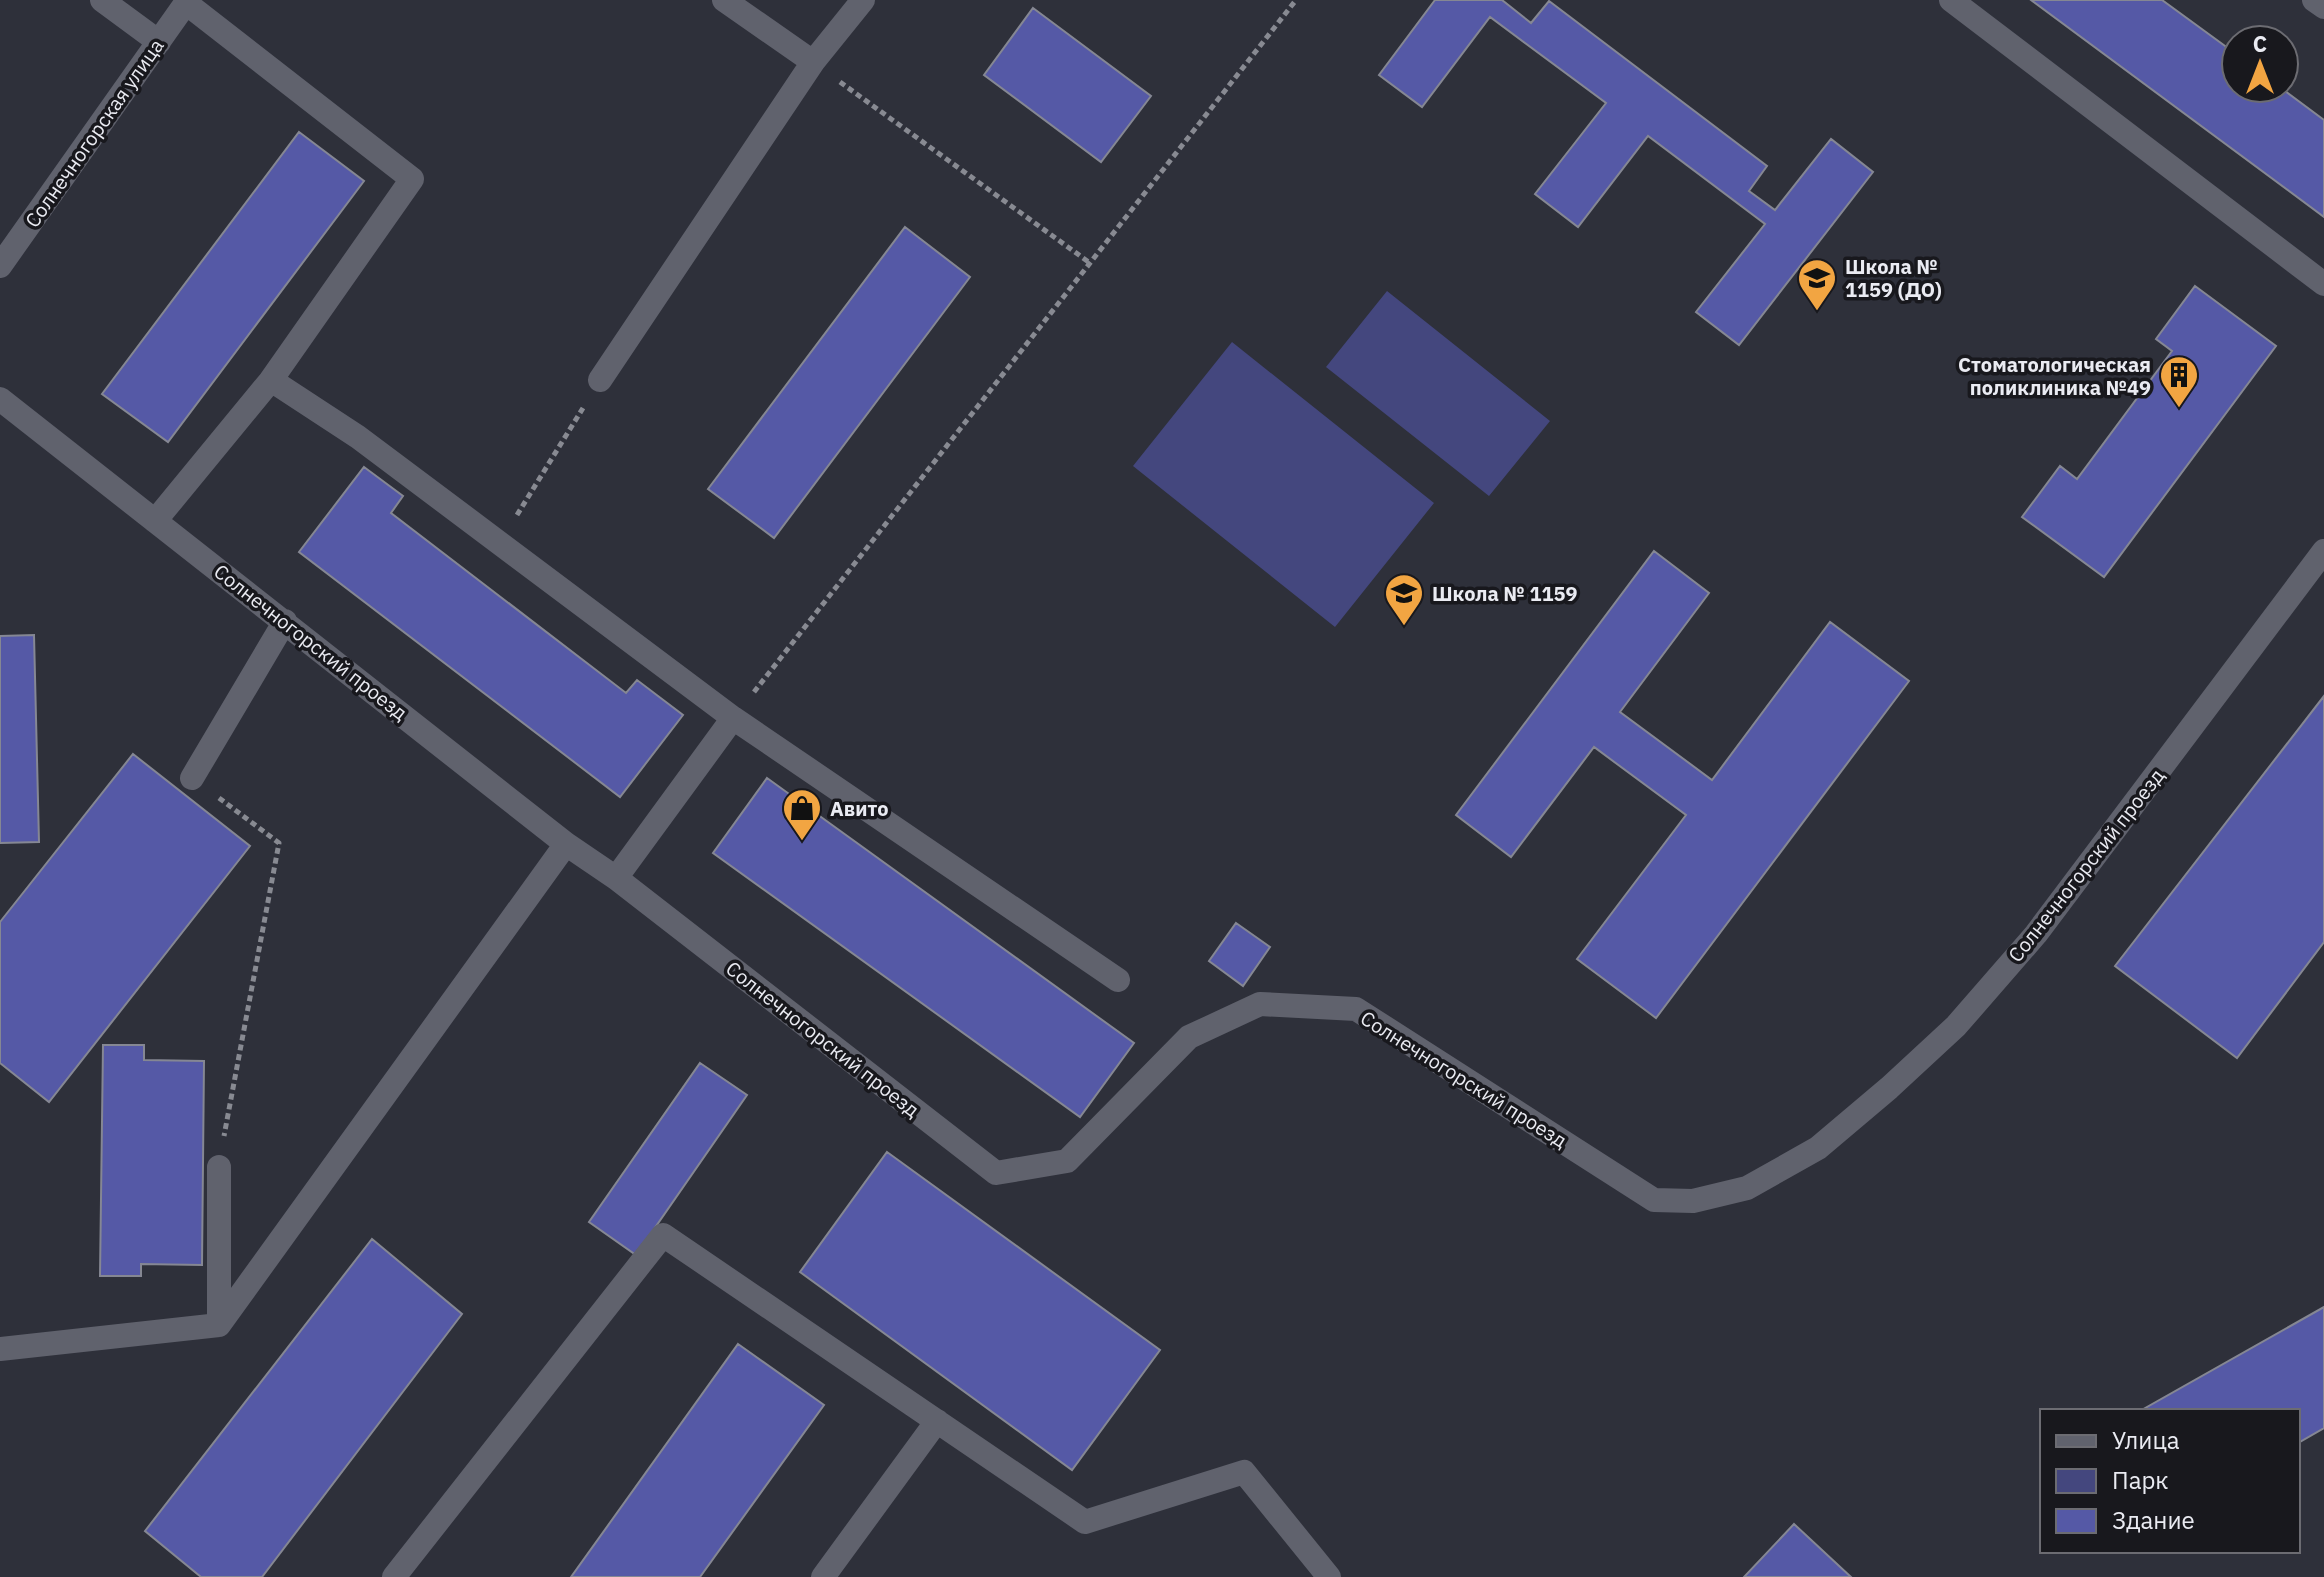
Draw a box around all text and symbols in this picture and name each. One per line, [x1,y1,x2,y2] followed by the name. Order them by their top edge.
[2220,24,2300,104] north arrow
[2253,29,2267,58] text: С
[18,33,170,233] street label: Солнечногорская улица
[1845,253,1942,303] place label: Школа № 1159 (ДО)
[1796,257,1838,312] school or university icon: Школа № 1159 (ДО)
[1958,351,2151,401] place label: Стоматологическая поликлиника №49
[2158,354,2200,409] building icon: Стоматологическая поликлиника №49
[209,558,413,726] street label: Солнечногорский проезд
[1383,572,1425,627] school or university icon: Школа № 1159
[1432,580,1578,607] place label: Школа № 1159
[2002,763,2170,967] street label: Солнечногорский проезд
[781,787,823,842] shop icon: Авито
[830,795,888,822] place label: Авито
[721,955,925,1123] street label: Солнечногорский проезд
[1356,1004,1573,1154] street label: Солнечногорский проезд
[2040,1409,2300,1553] legend
[2112,1424,2180,1456] text: Улица
[2112,1464,2169,1496] text: Парк
[2112,1504,2195,1536] text: Здание

